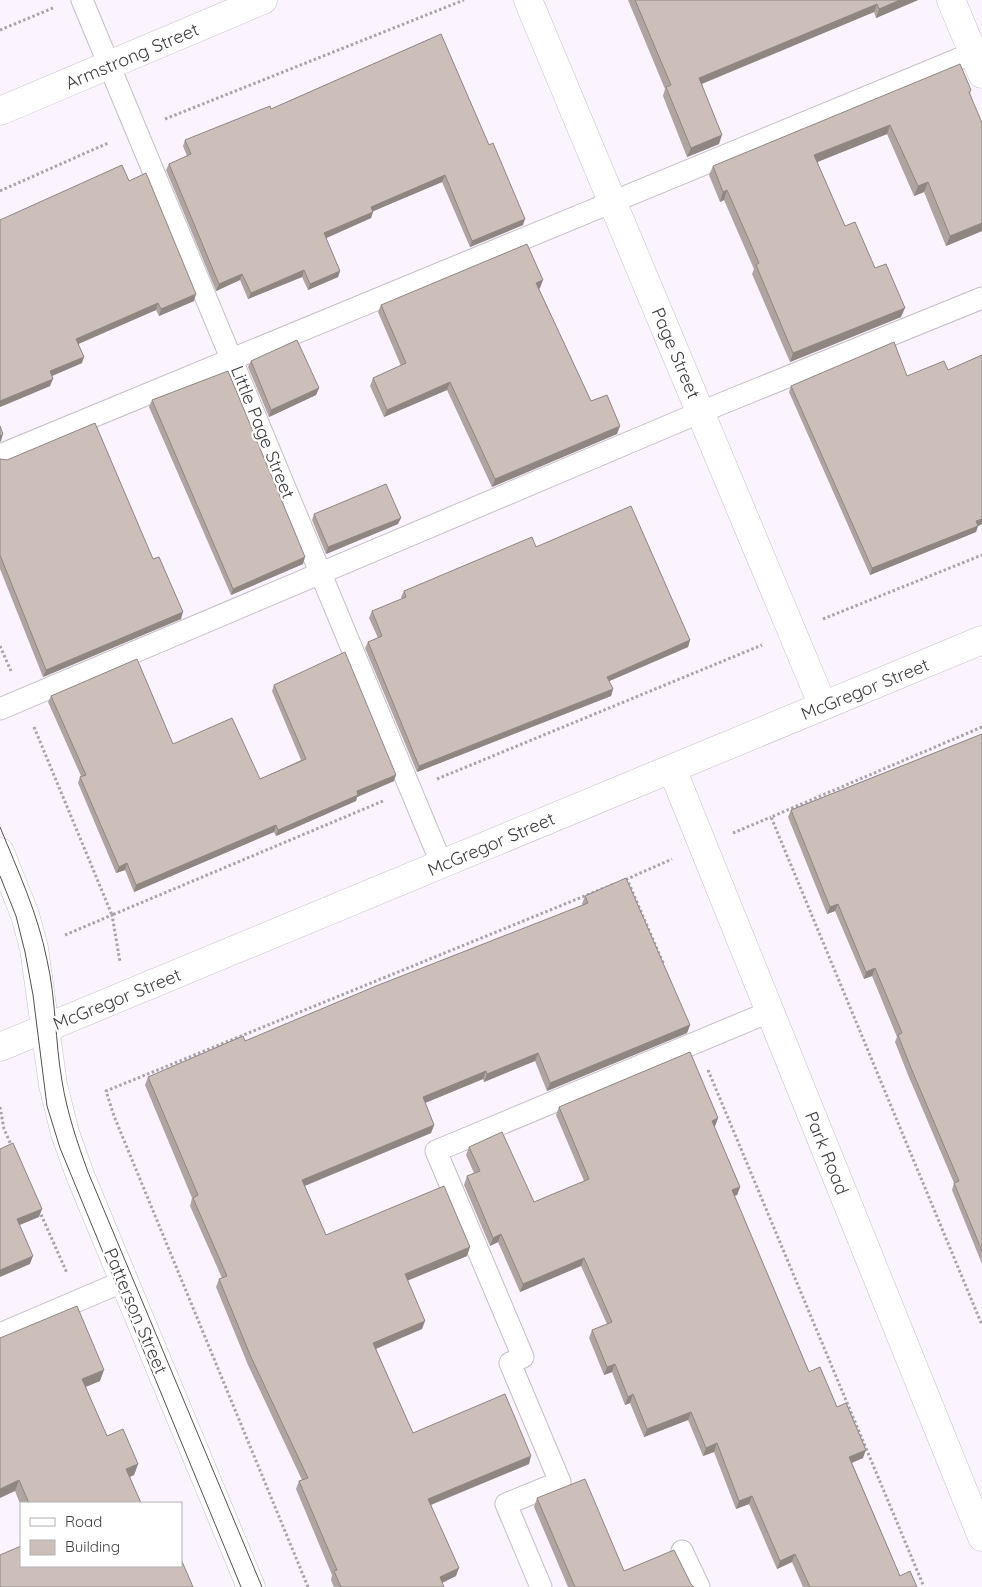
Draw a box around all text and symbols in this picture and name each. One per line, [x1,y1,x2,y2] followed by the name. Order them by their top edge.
[62,18,202,94] street label: Armstrong Street
[647,304,705,402] street label: Page Street
[226,362,300,502] street label: Little Page Street
[798,653,932,725] street label: McGregor Street
[424,807,558,881] street label: McGregor Street
[50,963,184,1035] street label: McGregor Street
[800,1108,854,1198] street label: Park Road
[99,1245,173,1377] street label: Patterson Street
[20,1502,182,1567] legend
[65,1512,102,1531] text: Road
[65,1537,120,1556] text: Building

